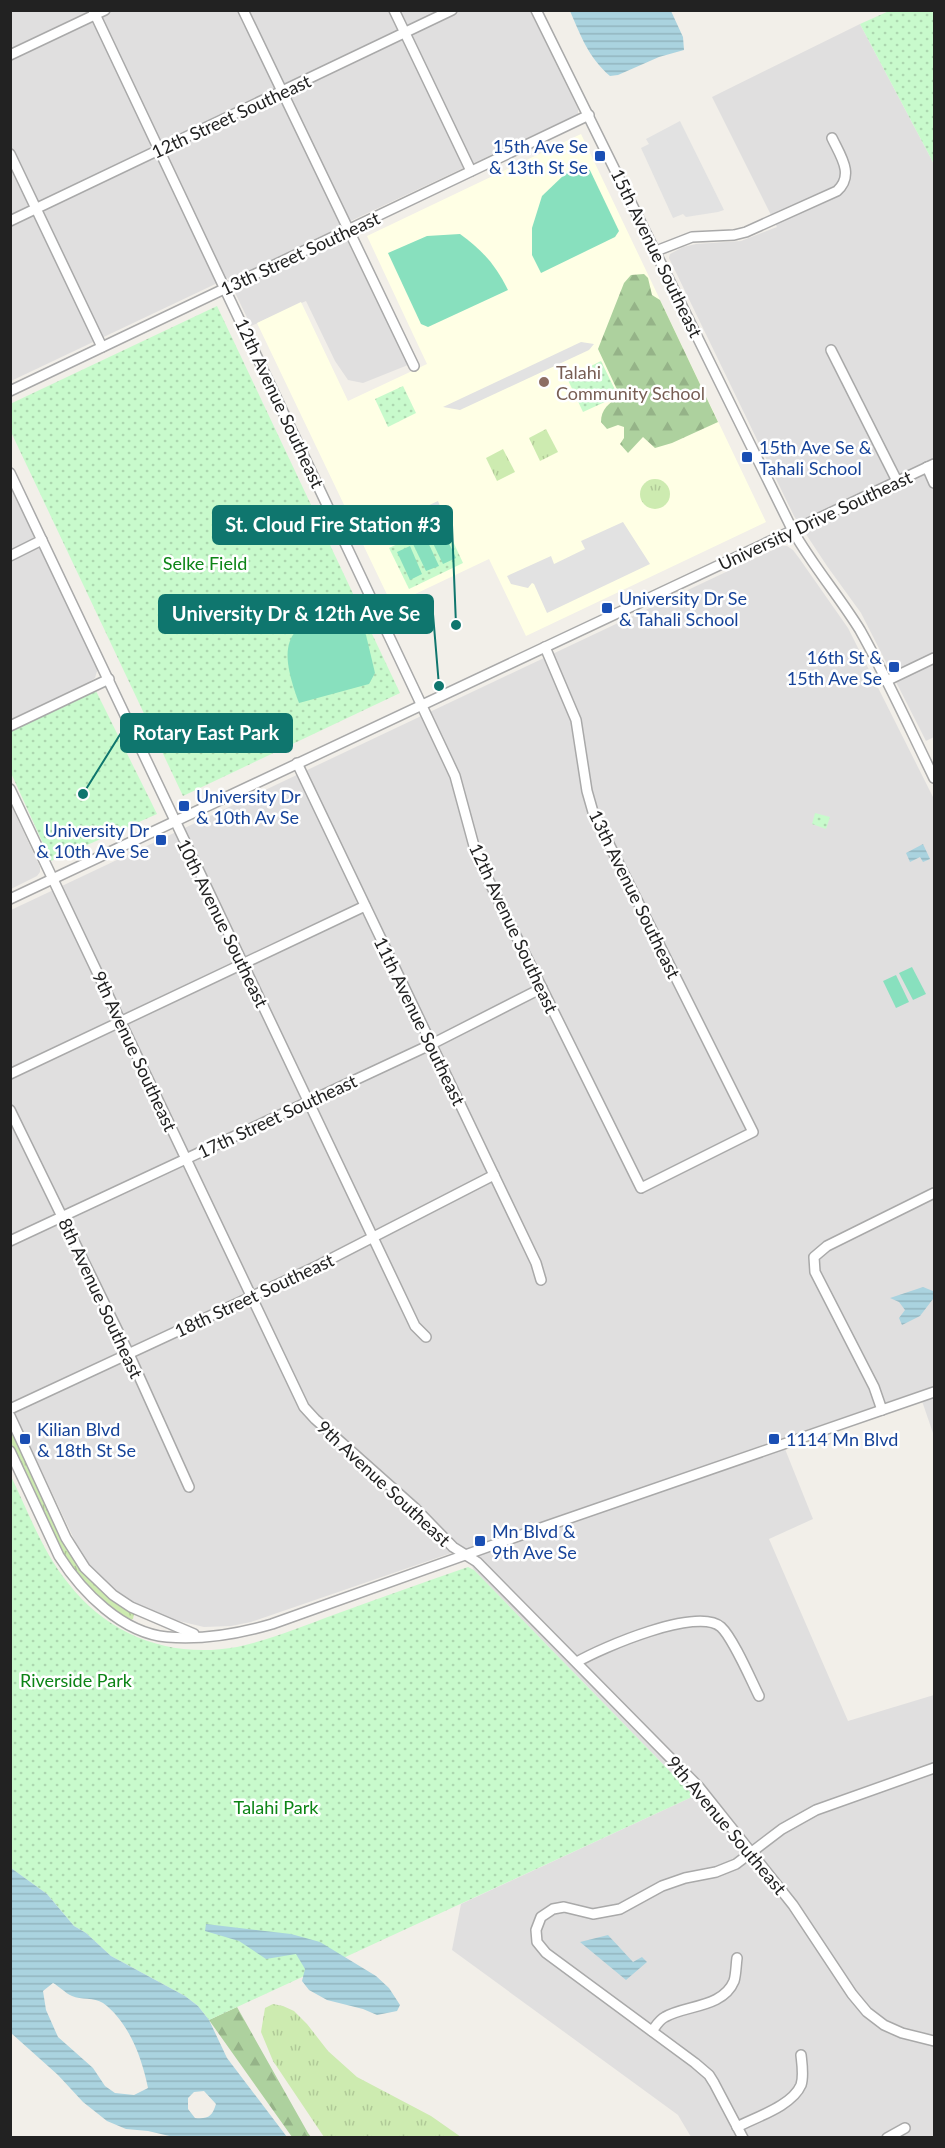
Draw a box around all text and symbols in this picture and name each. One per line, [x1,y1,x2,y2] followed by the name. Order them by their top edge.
[148,69,315,163] street label: 12th Street Southeast
[489,135,588,178] place label: 15th Ave Se & 13th St Se
[593,149,607,163] marker: 15th Ave Se & 13th St Se
[607,165,708,341] street label: 15th Avenue Southeast
[217,206,384,300] street label: 13th Street Southeast
[231,315,329,492] street label: 12th Avenue Southeast
[556,361,705,404] place label: Talahi Community School
[537,375,551,389] marker: Talahi Community School
[759,436,872,479] place label: 15th Ave Se & Tahali School
[740,450,754,464] marker: 15th Ave Se & Tahali School
[715,465,916,575] street label: University Drive Southeast
[213,506,452,544] callout: St. Cloud Fire Station #3
[225,512,441,536] text: St. Cloud Fire Station #3
[163,552,247,574] park label: Selke Field
[619,587,747,630] place label: University Dr Se & Tahali School
[159,595,433,633] callout: University Dr & 12th Ave Se
[172,601,420,625] text: University Dr & 12th Ave Se
[600,601,614,615] marker: University Dr Se & Tahali School
[787,646,882,689] place label: 16th St & 15th Ave Se
[887,660,901,674] marker: 16th St & 15th Ave Se
[121,714,292,752] callout: Rotary East Park
[133,720,280,744] text: Rotary East Park
[196,785,301,828] place label: University Dr & 10th Av Se
[177,799,191,813] marker: University Dr & 10th Av Se
[585,806,686,982] street label: 13th Avenue Southeast
[36,819,149,862] place label: University Dr & 10th Ave Se
[154,833,168,847] marker: University Dr & 10th Ave Se
[173,835,274,1011] street label: 10th Avenue Southeast
[465,840,563,1017] street label: 12th Avenue Southeast
[370,933,471,1109] street label: 11th Avenue Southeast
[88,967,182,1135] street label: 9th Avenue Southeast
[194,1069,361,1163] street label: 17th Street Southeast
[54,1214,148,1382] street label: 8th Avenue Southeast
[171,1248,338,1342] street label: 18th Street Southeast
[313,1416,456,1551] street label: 9th Avenue Southeast
[37,1418,136,1461] place label: Kilian Blvd & 18th St Se
[786,1428,898,1450] place label: 1114 Mn Blvd
[18,1432,32,1446] marker: Kilian Blvd & 18th St Se
[767,1432,781,1446] marker: 1114 Mn Blvd
[492,1520,577,1563] place label: Mn Blvd & 9th Ave Se
[473,1534,487,1548] marker: Mn Blvd & 9th Ave Se
[20,1669,133,1691] park label: Riverside Park
[663,1751,792,1899] street label: 9th Avenue Southeast
[234,1796,319,1818] park label: Talahi Park

